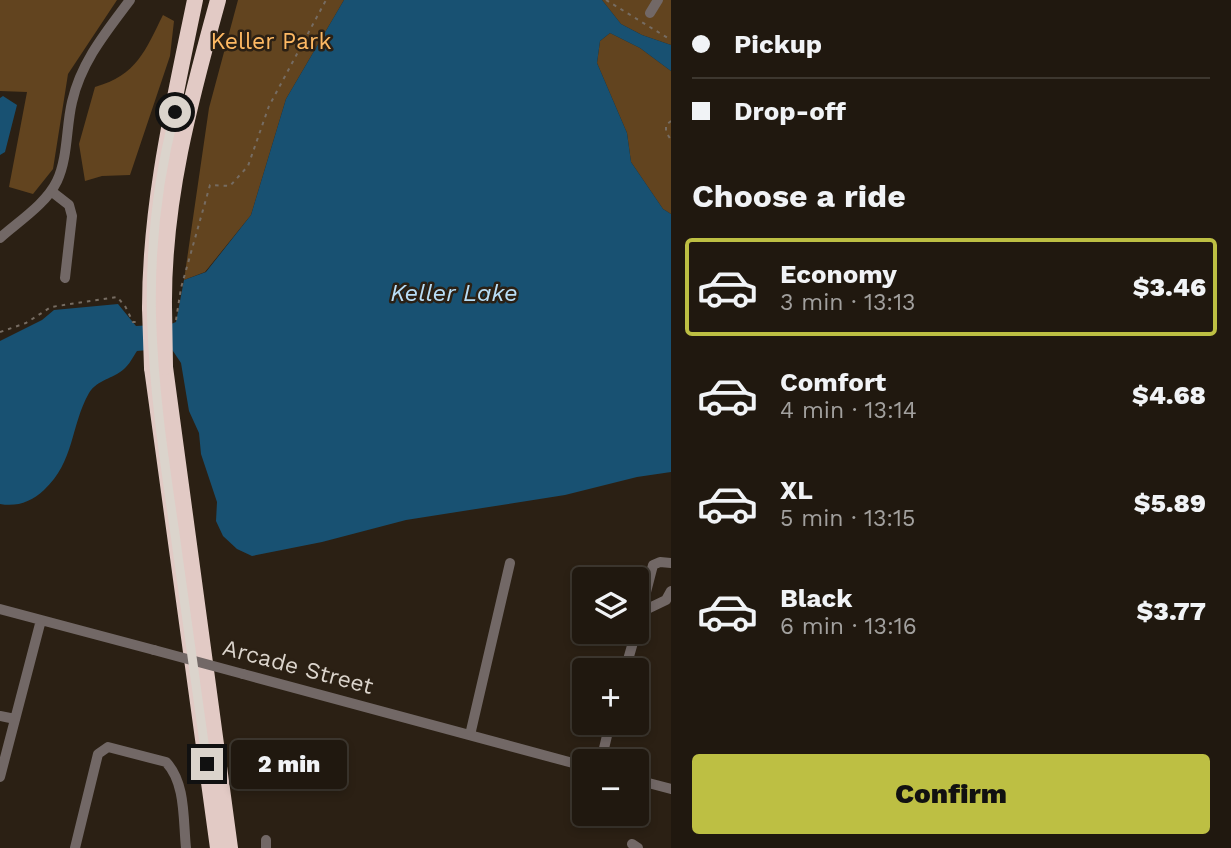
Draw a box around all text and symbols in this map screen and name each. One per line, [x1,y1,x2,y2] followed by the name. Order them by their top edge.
[211,28,331,55] park label: Keller Park
[734,29,822,59] text: Pickup
[159,96,191,128] route start
[734,96,846,126] text: Drop-off
[692,177,906,215] text: Choose a ride
[696,256,759,319] icon: car
[780,259,897,289] text: Economy
[1133,272,1206,302] text: $3.46
[390,279,518,307] water label: Keller Lake
[780,289,916,316] text: 3 min · 13:13
[696,364,759,427] icon: car
[780,367,886,397] text: Comfort
[1132,380,1206,410] text: $4.68
[780,397,917,424] text: 4 min · 13:14
[696,472,759,535] icon: car
[780,475,813,505] text: XL
[1134,488,1206,518] text: $5.89
[780,505,915,532] text: 5 min · 13:15
[572,567,649,826] map controls
[572,567,649,644] button: layers
[696,580,759,643] icon: car
[780,583,852,613] text: Black
[1137,596,1206,626] text: $3.77
[780,613,917,640] text: 6 min · 13:16
[220,634,377,700] street label: Arcade Street
[572,658,649,735] button: +
[232,740,347,788] callout: 2 min
[191,748,223,780] route end
[572,749,649,826] button: −
[258,751,320,778] text: 2 min
[692,754,1210,834] button: Confirm

